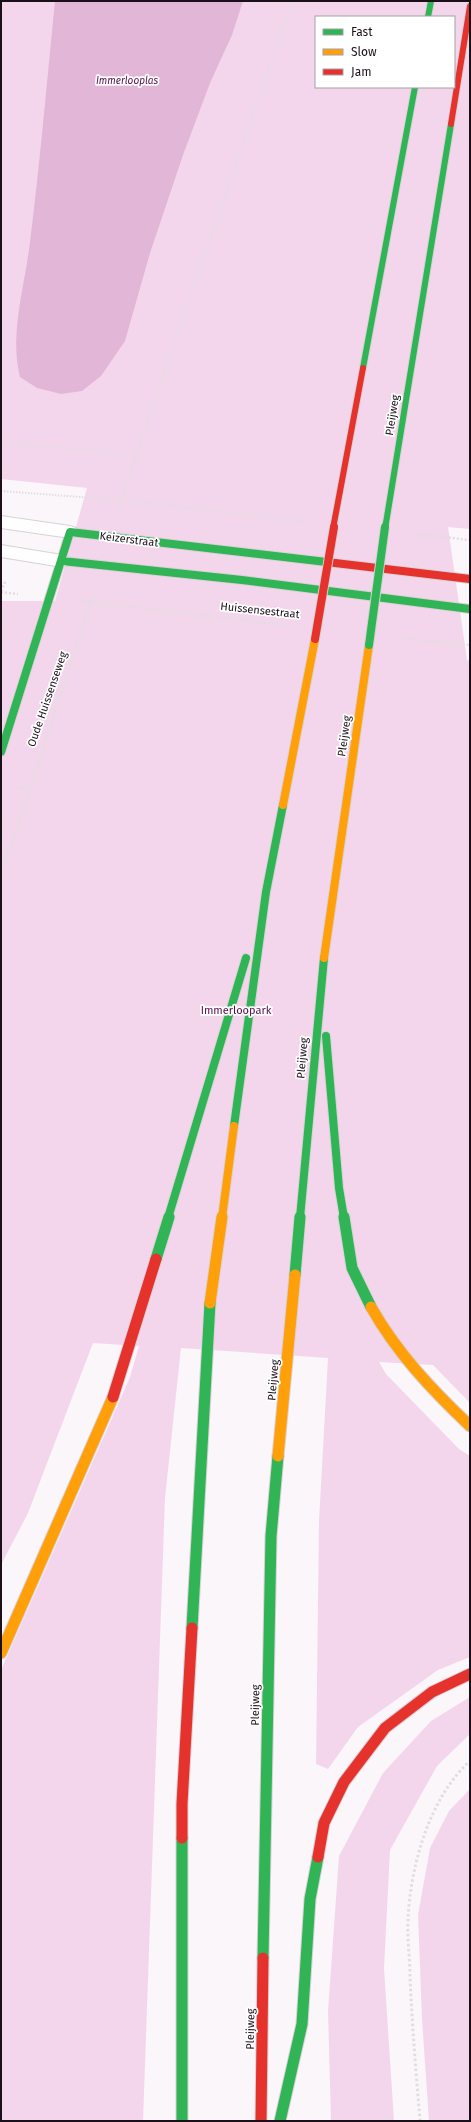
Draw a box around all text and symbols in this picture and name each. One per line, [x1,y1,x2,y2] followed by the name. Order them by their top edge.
[315,16,455,88] legend
[351,25,373,39] text: Fast
[351,45,377,59] text: Slow
[351,65,371,79] text: Jam
[96,75,158,87] water label: Immerlooplas
[383,393,402,436] street label: Pleijweg
[99,529,159,550] street label: Keizerstraat
[220,600,300,621] street label: Huissensestraat
[25,650,70,748] street label: Oude Huissenseweg
[335,714,354,757] street label: Pleijweg
[201,1004,272,1017] park label: Immerloopark
[294,1037,311,1079] street label: Pleijweg
[265,1359,282,1401] street label: Pleijweg
[249,1684,262,1726] street label: Pleijweg
[244,2008,257,2050] street label: Pleijweg

